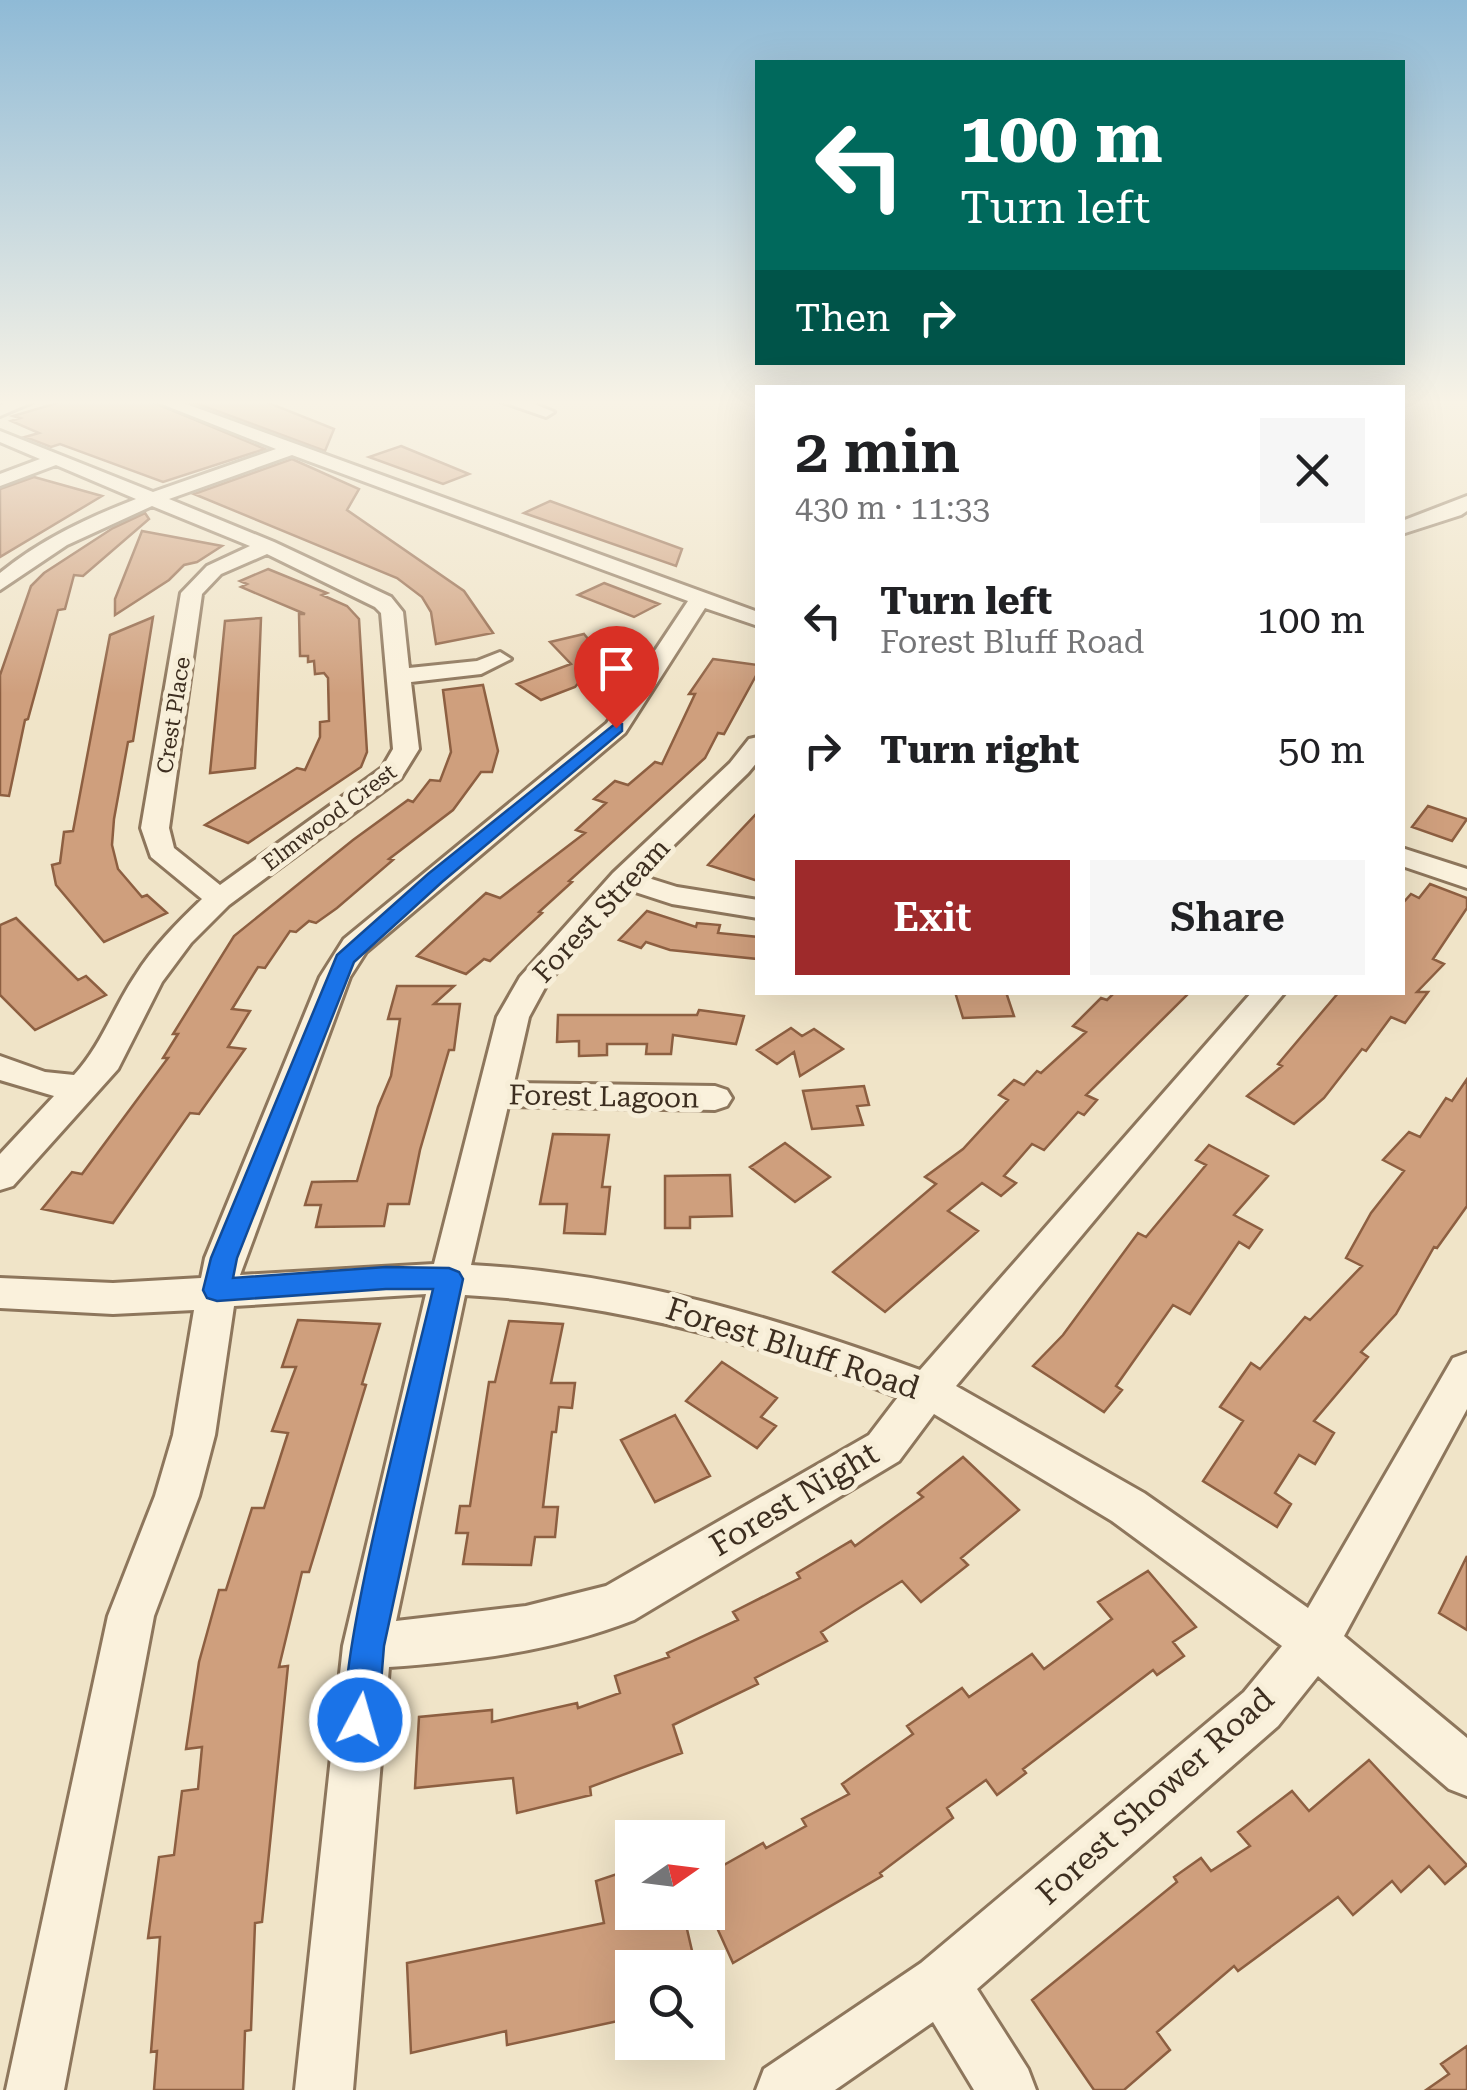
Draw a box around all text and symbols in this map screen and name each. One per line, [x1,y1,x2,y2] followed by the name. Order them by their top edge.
[960,97,1163,179] text: 100 m
[795,100,925,230] icon: left
[960,181,1150,234] text: Turn left
[910,290,965,345] icon: right
[795,296,890,340] text: Then
[795,416,960,487] text: 2 min
[1260,418,1365,523] button: close
[795,489,990,527] text: 430 m · 11:33
[880,579,1052,623] text: Turn left
[795,593,850,648] icon: left
[1257,598,1365,642] text: 100 m
[880,623,1144,661] text: Forest Bluff Road
[574,626,659,729] pin
[589,641,644,696] icon: arrive
[152,655,195,775] street label: Crest Place
[795,723,850,778] icon: right
[880,728,1079,772] text: Turn right
[1278,728,1365,772] text: 50 m
[258,759,401,876] street label: Elmwood Crest
[526,831,677,989] street label: Forest Stream
[795,860,1070,975] button: Exit
[1090,860,1365,975] button: Share
[508,1078,700,1115] street label: Forest Lagoon
[662,1289,924,1407] street label: Forest Bluff Road
[703,1434,885,1564] street label: Forest Night
[308,1668,412,1772] position arrow
[1029,1680,1281,1912] street label: Forest Shower Road
[615,1820,725,1930] north arrow
[615,1820,725,2060] map controls
[615,1950,725,2060] button: search

